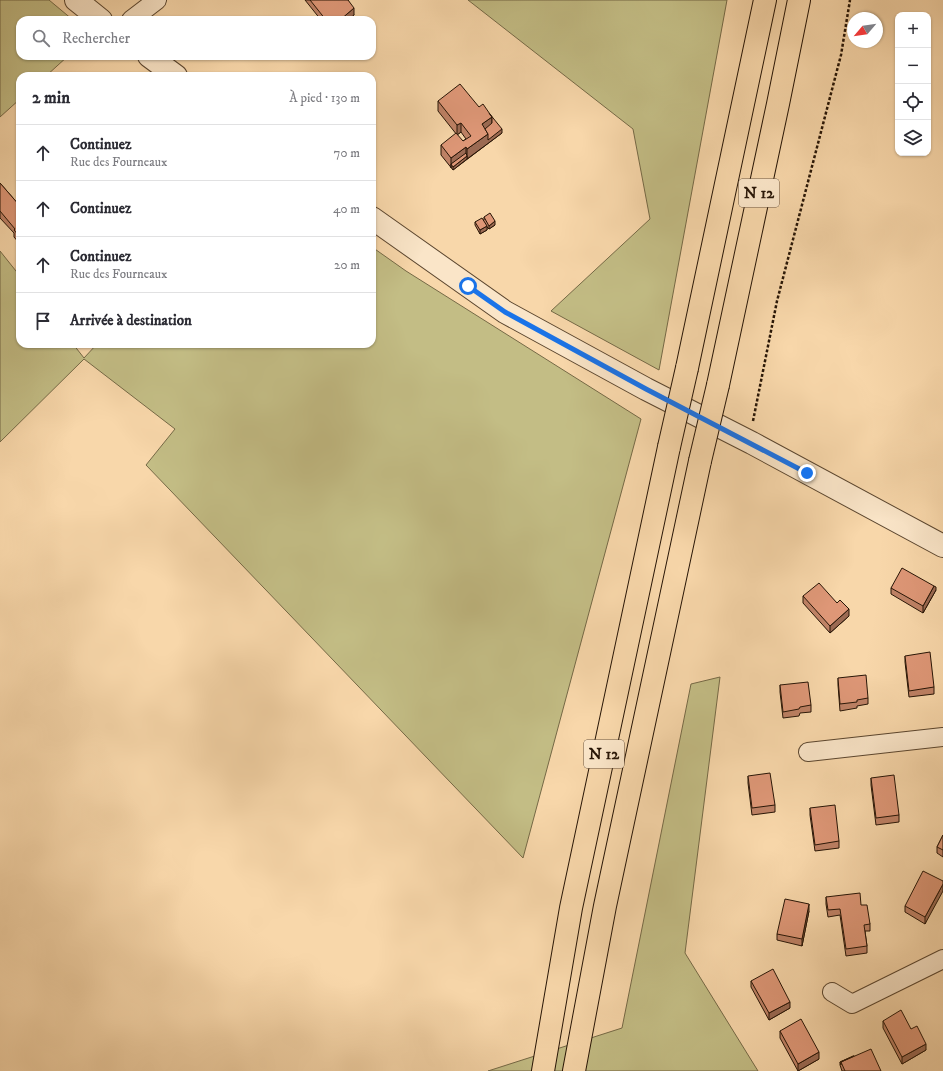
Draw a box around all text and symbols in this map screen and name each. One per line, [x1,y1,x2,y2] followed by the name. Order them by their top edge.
[847,12,883,48] north arrow
[895,12,931,156] map controls
[895,12,931,48] button: +
[16,16,376,60] search box
[30,27,52,49] icon: search
[62,29,130,48] text: Rechercher
[895,48,931,84] button: −
[895,84,931,120] button: locate
[32,87,70,109] text: 2 min
[289,90,360,106] text: À pied · 130 m
[895,120,931,156] button: layers
[70,135,131,154] text: Continuez
[32,142,54,164] icon: ahead
[334,145,360,161] text: 70 m
[70,154,167,170] text: Rue des Fourneaux
[739,179,779,207] road number: N 12
[32,198,54,220] icon: ahead
[70,199,131,218] text: Continuez
[333,201,360,217] text: 40 m
[70,247,131,266] text: Continuez
[32,254,54,276] icon: ahead
[334,257,360,273] text: 20 m
[70,266,167,282] text: Rue des Fourneaux
[459,277,477,295] route start
[32,310,54,332] icon: arrive
[70,311,192,330] text: Arrivée à destination
[798,464,816,482] route end
[584,740,624,768] road number: N 12

